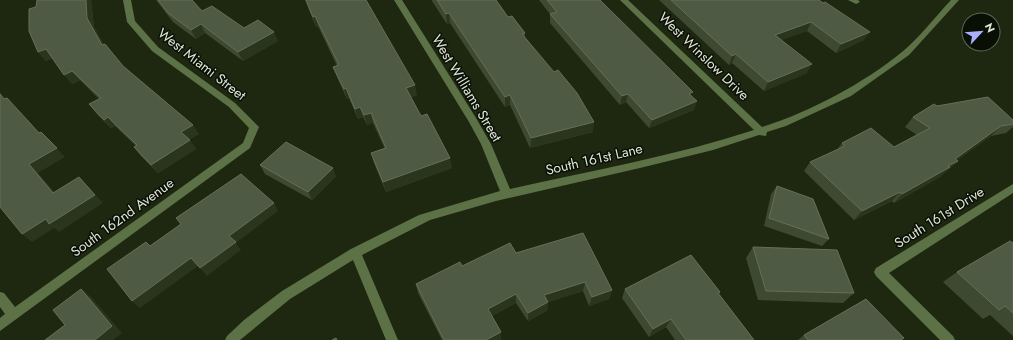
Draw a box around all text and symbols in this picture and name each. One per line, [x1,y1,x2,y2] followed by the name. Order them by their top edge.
[654,7,754,105] street label: West Winslow Drive
[961,12,1001,52] north arrow
[981,20,999,35] text: N
[154,23,251,105] street label: West Miami Street
[427,31,507,146] street label: West Williams Street
[543,138,645,180] street label: South 161st Lane
[66,173,178,261] street label: South 162nd Avenue
[890,181,988,253] street label: South 161st Drive

